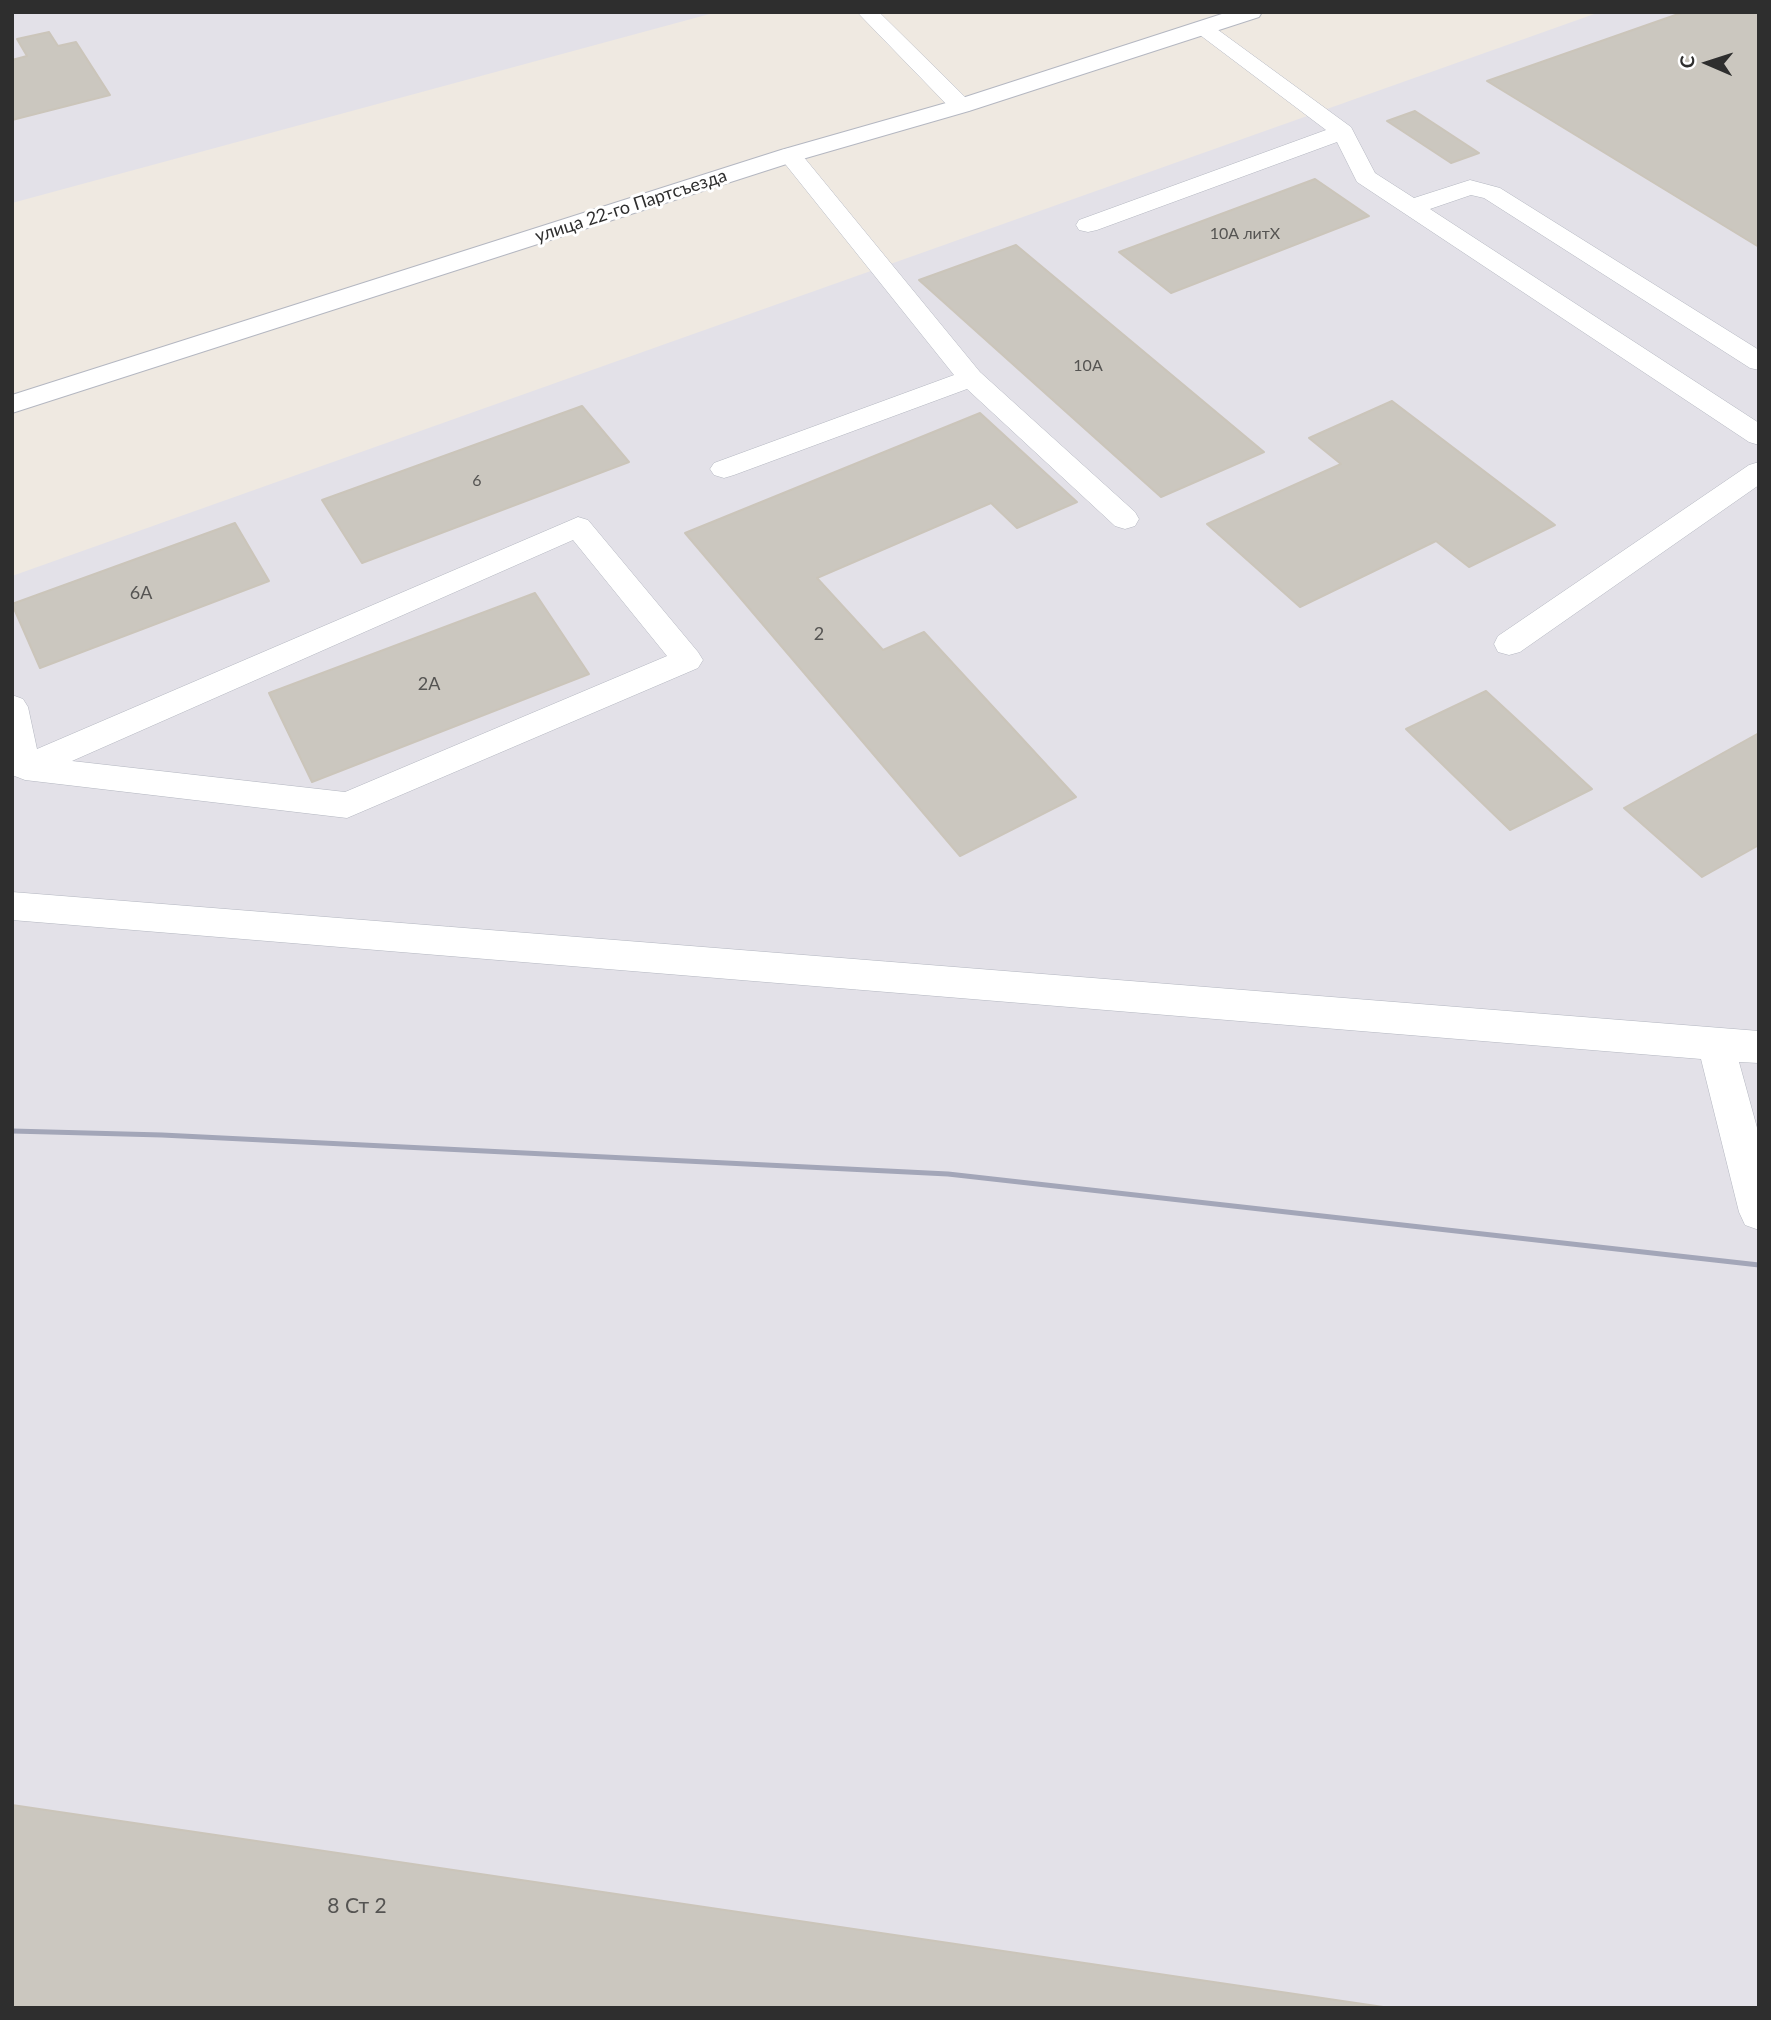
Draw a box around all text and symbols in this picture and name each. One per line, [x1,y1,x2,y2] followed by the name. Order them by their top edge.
[1673,28,1743,98] north arrow
[1675,55,1698,69] text: С
[532,165,730,247] street label: улица 22-го Партсъезда
[1210,224,1280,244] house number: 10А литХ
[1073,356,1103,376] house number: 10А
[472,471,482,491] house number: 6
[130,582,152,604] house number: 6А
[814,623,824,645] house number: 2
[418,673,440,695] house number: 2А
[327,1893,387,1919] house number: 8 Ст 2

